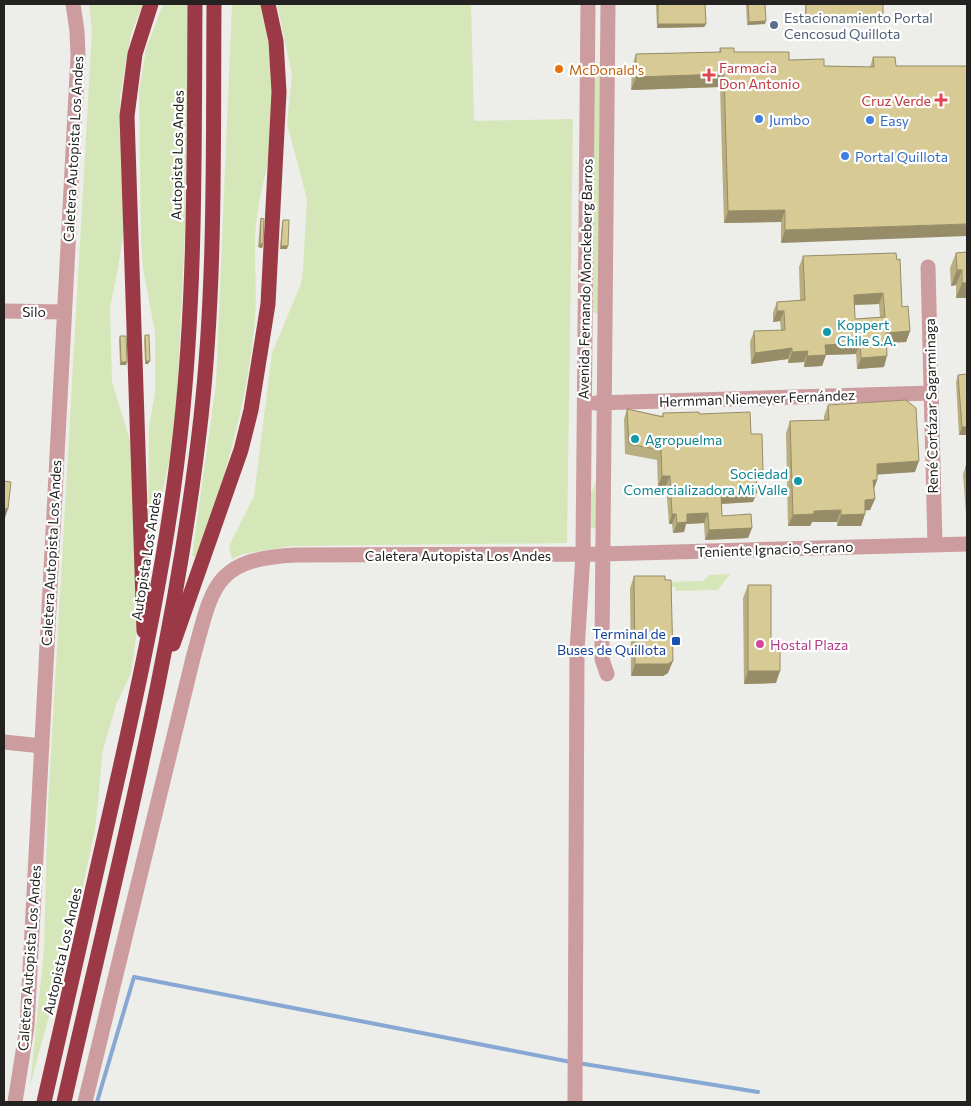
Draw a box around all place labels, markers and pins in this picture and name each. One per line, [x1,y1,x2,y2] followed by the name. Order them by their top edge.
[784,9,933,42] place label: Estacionamiento Portal Cencosud Quillota
[768,19,780,31] marker: Estacionamiento Portal Cencosud Quillota
[719,59,800,92] place label: Farmacia Don Antonio
[569,61,644,78] place label: McDonald's
[553,63,565,75] marker: McDonald's
[703,69,715,81] marker: Farmacia Don Antonio
[862,92,931,109] place label: Cruz Verde
[935,94,947,106] marker: Cruz Verde
[769,111,810,128] place label: Jumbo
[880,112,909,129] place label: Easy
[753,113,765,125] marker: Jumbo
[864,114,876,126] marker: Easy
[855,148,948,165] place label: Portal Quillota
[839,150,851,162] marker: Portal Quillota
[837,316,896,349] place label: Koppert Chile S.A.
[821,326,833,338] marker: Koppert Chile S.A.
[645,431,722,448] place label: Agropuelma
[629,433,641,445] marker: Agropuelma
[624,465,788,498] place label: Sociedad Comercializadora Mi Valle
[792,475,804,487] marker: Sociedad Comercializadora Mi Valle
[557,625,666,658] place label: Terminal de Buses de Quillota
[670,635,682,647] marker: Terminal de Buses de Quillota
[770,636,848,653] place label: Hostal Plaza
[754,638,766,650] marker: Hostal Plaza

